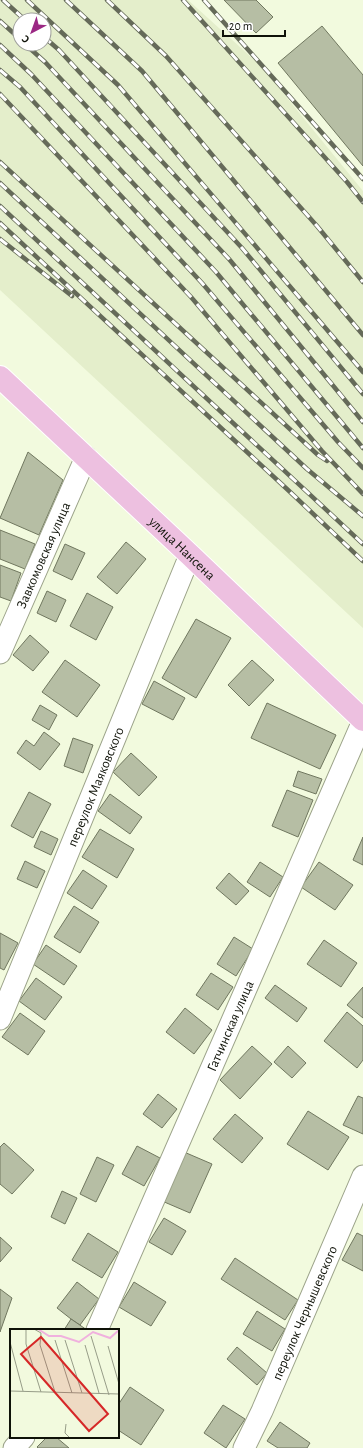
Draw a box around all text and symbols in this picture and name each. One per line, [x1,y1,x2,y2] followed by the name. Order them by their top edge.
[12,12,52,52] north arrow
[223,12,285,38] scale bar
[229,20,252,32] text: 20 m
[20,33,32,45] text: С
[14,500,74,611] street label: Завкомовская улица
[145,514,218,583] street label: улица Нансена
[65,725,127,849] street label: переулок Маяковского
[205,978,257,1074] street label: Гатчинская улица
[270,1244,340,1382] street label: переулок Чернышевского
[10,1329,119,1438] inset map

